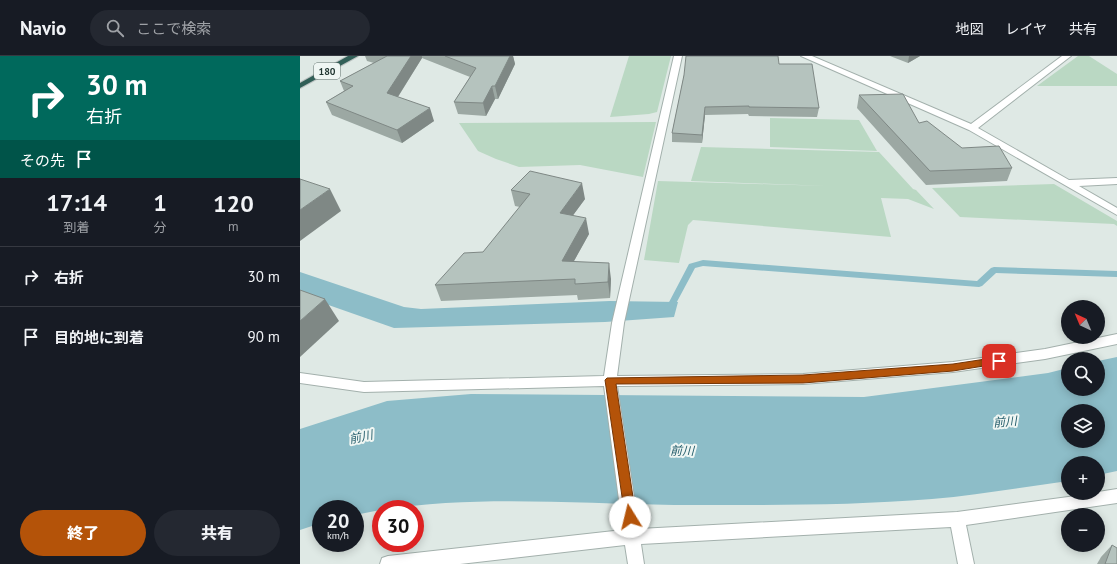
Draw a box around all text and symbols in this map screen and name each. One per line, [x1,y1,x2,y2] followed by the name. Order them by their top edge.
[90,10,370,46] search box
[20,16,66,40] text: Navio
[104,17,126,39] icon: search
[136,19,211,38] text: ここで検索
[955,20,983,38] text: 地図
[1005,20,1047,38] text: レイヤ
[1069,20,1097,38] text: 共有
[314,63,340,79] road number: 180
[86,66,147,103] text: 30 m
[20,72,72,124] icon: right
[86,105,122,128] text: 右折
[73,148,95,170] icon: arrive
[20,151,65,170] text: その先
[46,187,107,218] text: 17:14
[153,187,167,218] text: 1
[213,188,254,219] text: 120
[228,218,239,235] text: m
[64,219,90,236] text: 到着
[154,219,167,236] text: 分
[20,266,42,288] icon: right
[247,267,280,286] text: 30 m
[54,268,84,287] text: 右折
[1061,300,1105,344] north arrow
[1061,300,1105,552] map controls
[20,326,42,348] icon: arrive
[247,327,280,346] text: 90 m
[54,328,144,347] text: 目的地に到着
[982,344,1016,378] pin
[988,350,1010,372] icon: arrive
[1061,352,1105,396] button: search
[1061,404,1105,448] button: layers
[992,413,1020,430] water label: 前川
[348,426,376,446] water label: 前川
[670,443,696,458] water label: 前川
[1061,456,1105,500] button: +
[609,496,651,538] position arrow
[372,500,424,552] speed limit sign: 30
[327,508,349,534] text: 20
[1061,508,1105,552] button: −
[20,510,146,556] button: 終了
[154,510,280,556] button: 共有
[327,529,349,542] text: km/h

